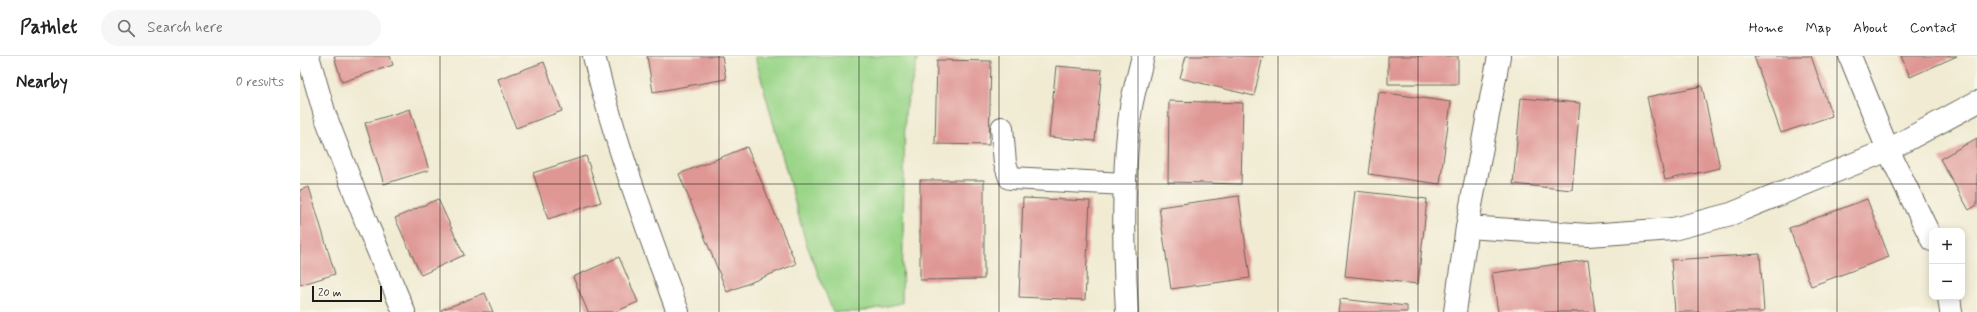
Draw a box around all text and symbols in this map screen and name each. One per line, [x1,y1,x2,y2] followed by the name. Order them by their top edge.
[101,10,381,46] search box
[20,15,77,40] text: Pathlet
[115,17,137,39] icon: search
[147,18,223,38] text: Search here
[1749,19,1783,37] text: Home
[1805,19,1831,37] text: Map
[1853,19,1888,37] text: About
[1910,19,1957,37] text: Contact
[16,71,68,93] text: Nearby
[236,74,284,91] text: 0 results
[1929,228,1965,300] map controls
[1929,228,1965,264] button: +
[1929,264,1965,300] button: −
[312,284,382,303] scale bar
[318,286,341,300] text: 20 m

